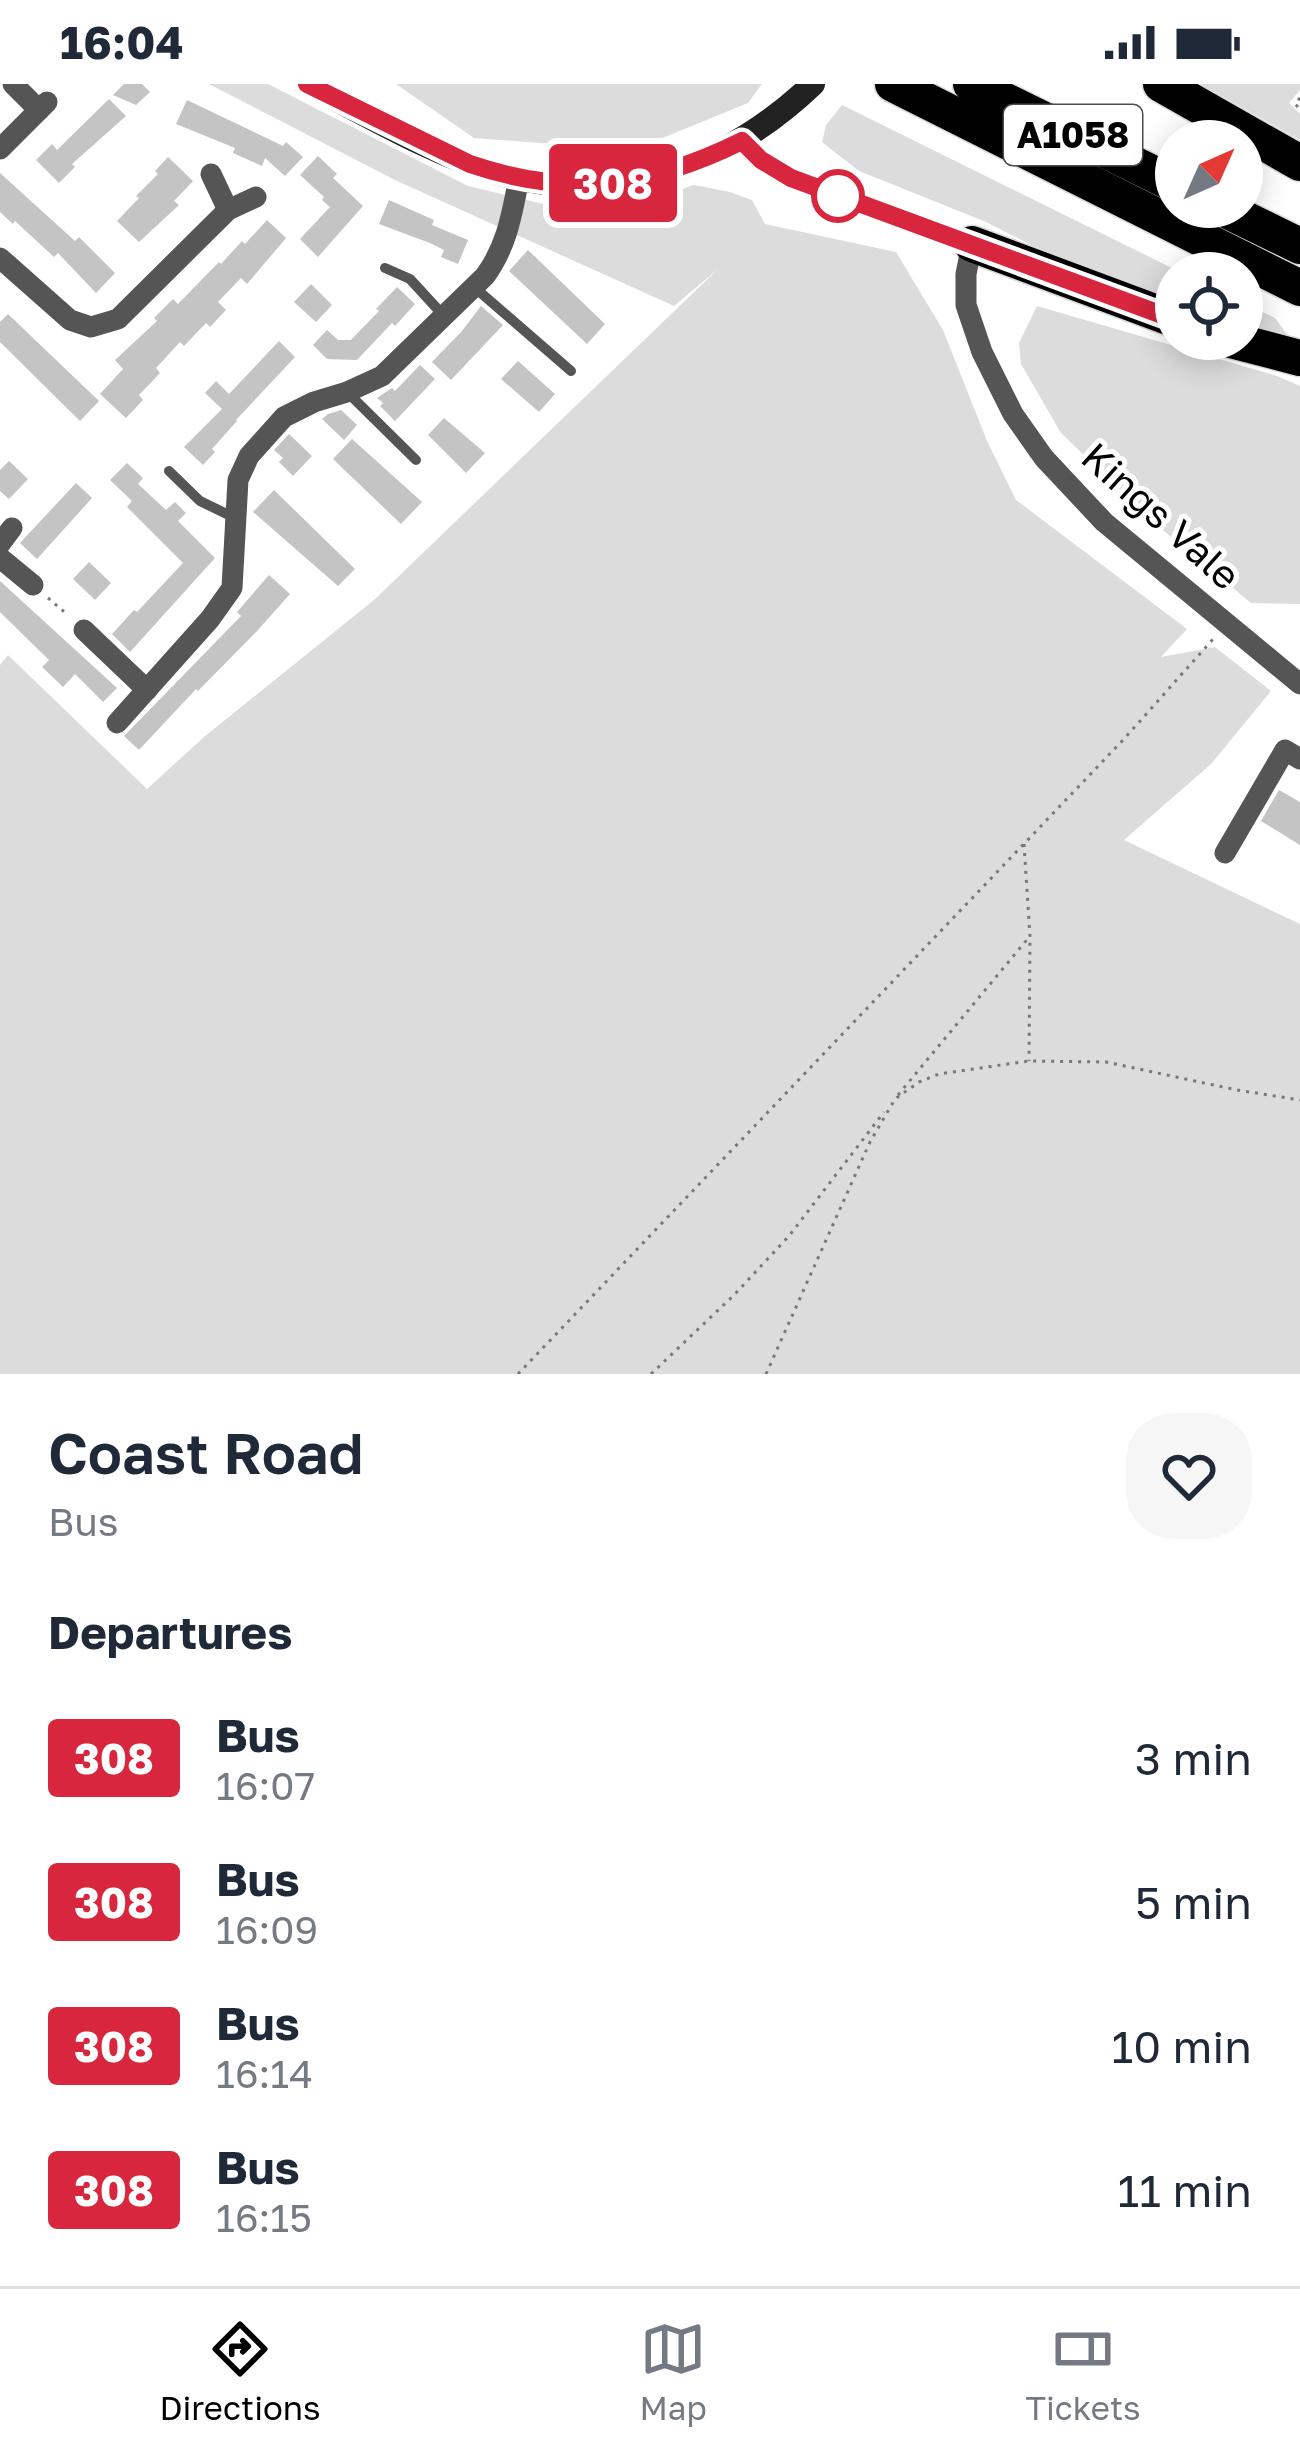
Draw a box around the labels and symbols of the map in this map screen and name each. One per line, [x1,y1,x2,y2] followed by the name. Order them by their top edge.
[1004,105,1142,165] road number: A1058
[1155,120,1263,228] north arrow
[544,144,682,222] line badge: 308
[813,171,863,221] unlabelled marker
[1073,432,1250,599] street label: Kings Vale

